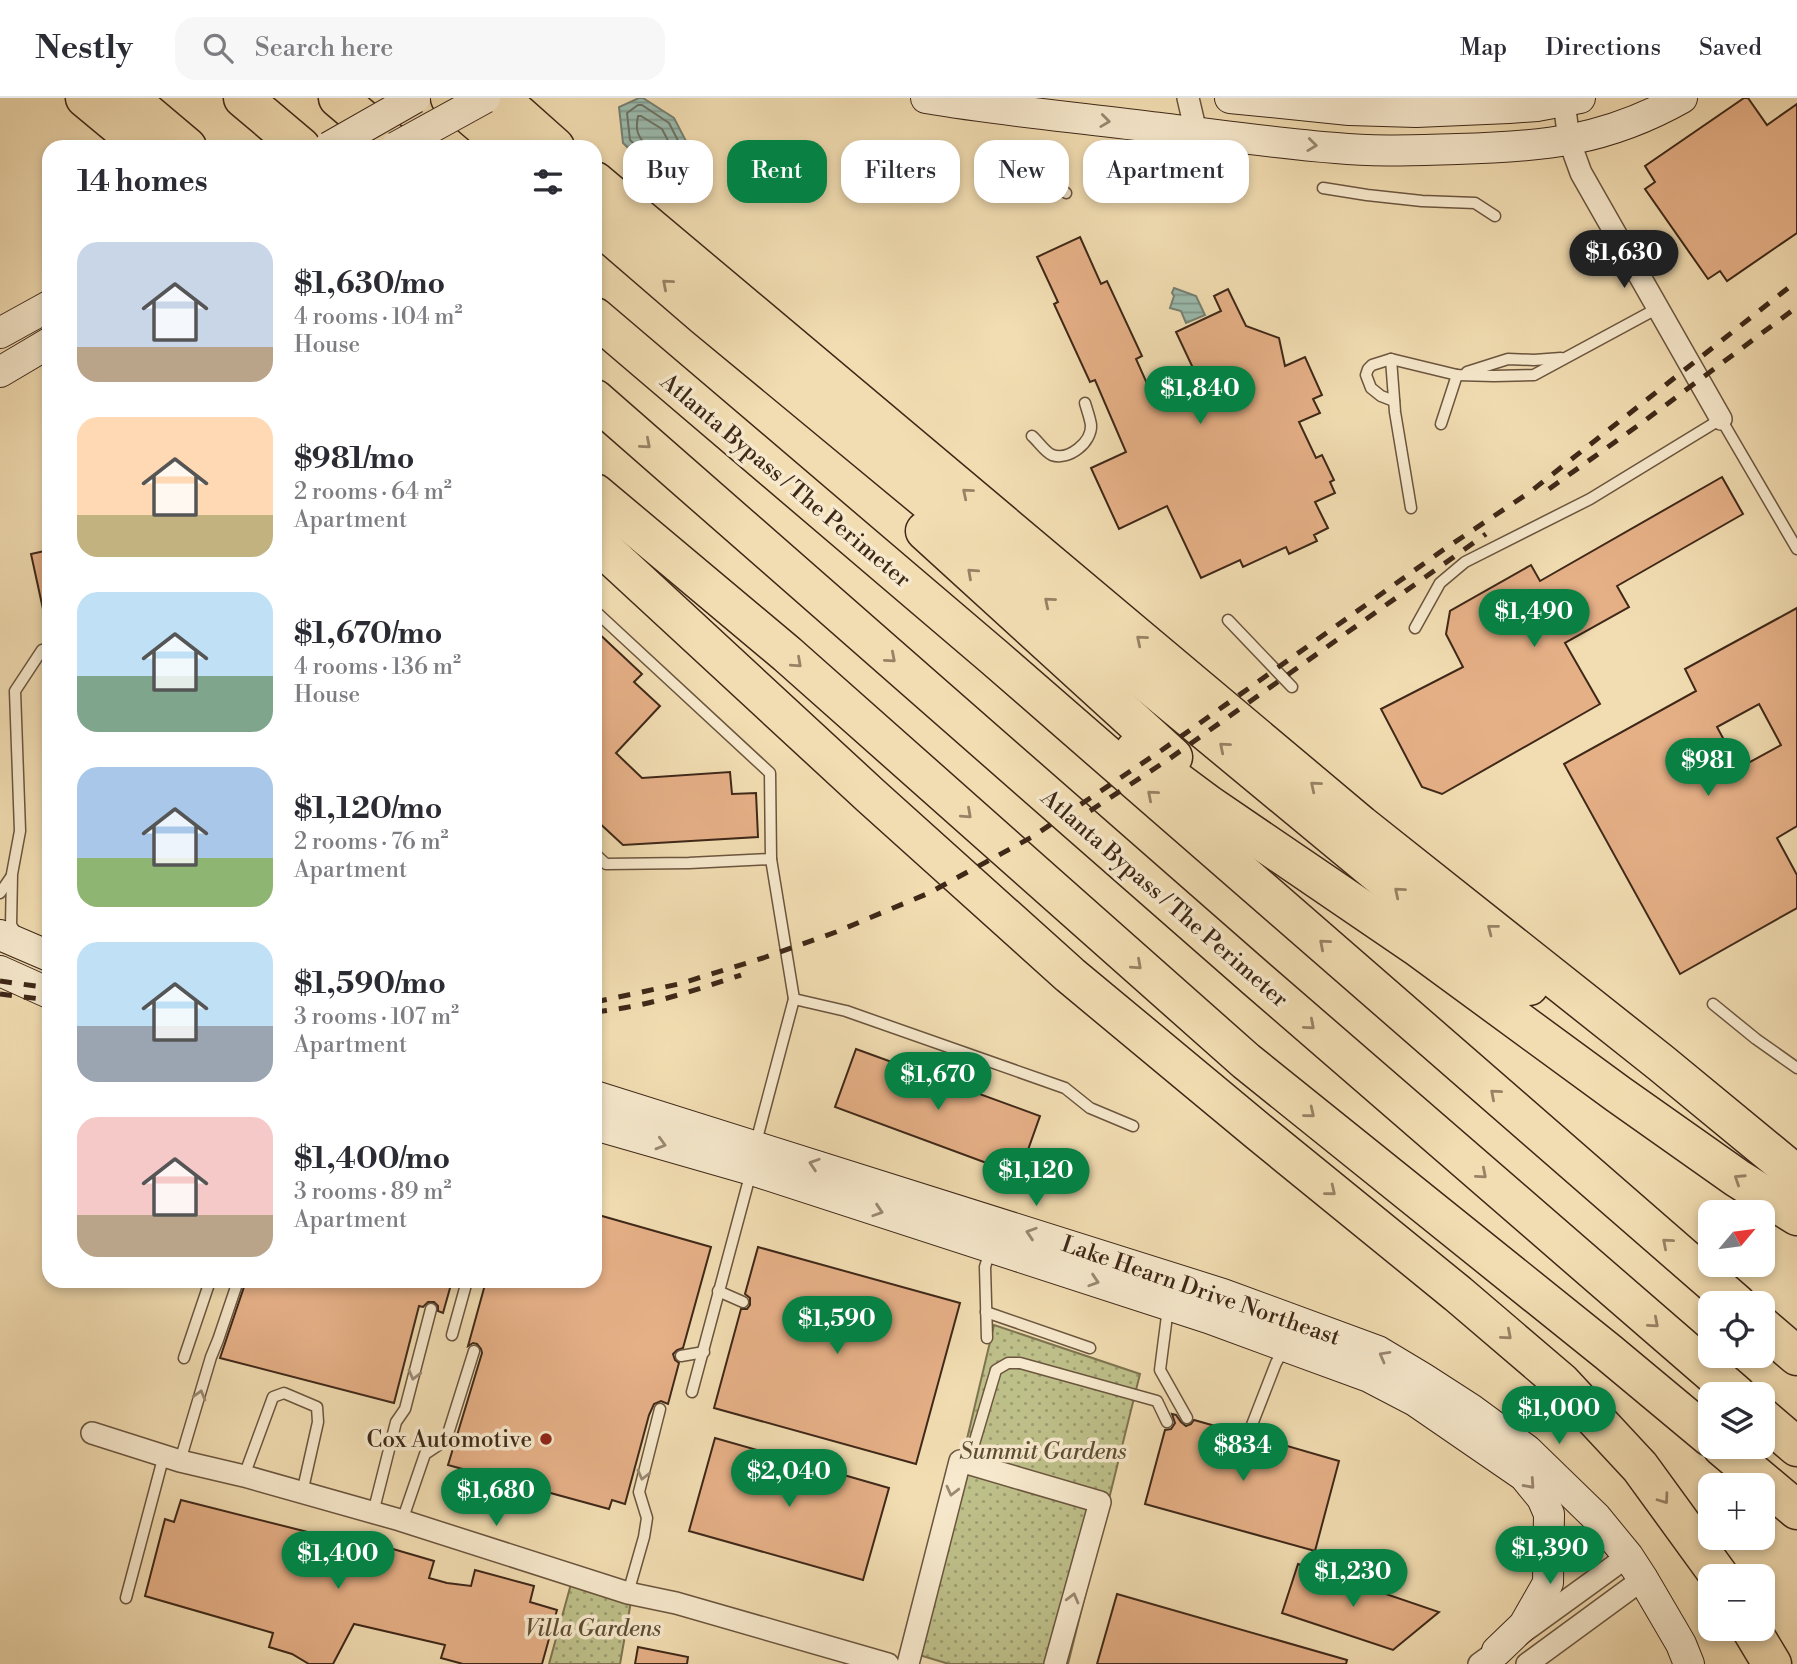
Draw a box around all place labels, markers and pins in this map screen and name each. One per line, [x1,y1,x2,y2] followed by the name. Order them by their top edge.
[1567,230,1681,290] pin: $1,630
[1143,366,1257,426] pin: $1,840
[1477,589,1591,649] pin: $1,490
[1667,738,1749,798] pin: $981
[881,1052,995,1112] pin: $1,670
[979,1148,1093,1208] pin: $1,120
[780,1296,894,1356] pin: $1,590
[1502,1386,1616,1446] pin: $1,000
[1202,1424,1284,1483] pin: $834
[367,1426,532,1454] place label: Cox Automotive
[538,1431,554,1447] marker: Cox Automotive
[732,1450,846,1509] pin: $2,040
[439,1468,553,1528] pin: $1,680
[1493,1526,1607,1586] pin: $1,390
[281,1532,395,1591] pin: $1,400
[1296,1550,1410,1609] pin: $1,230

